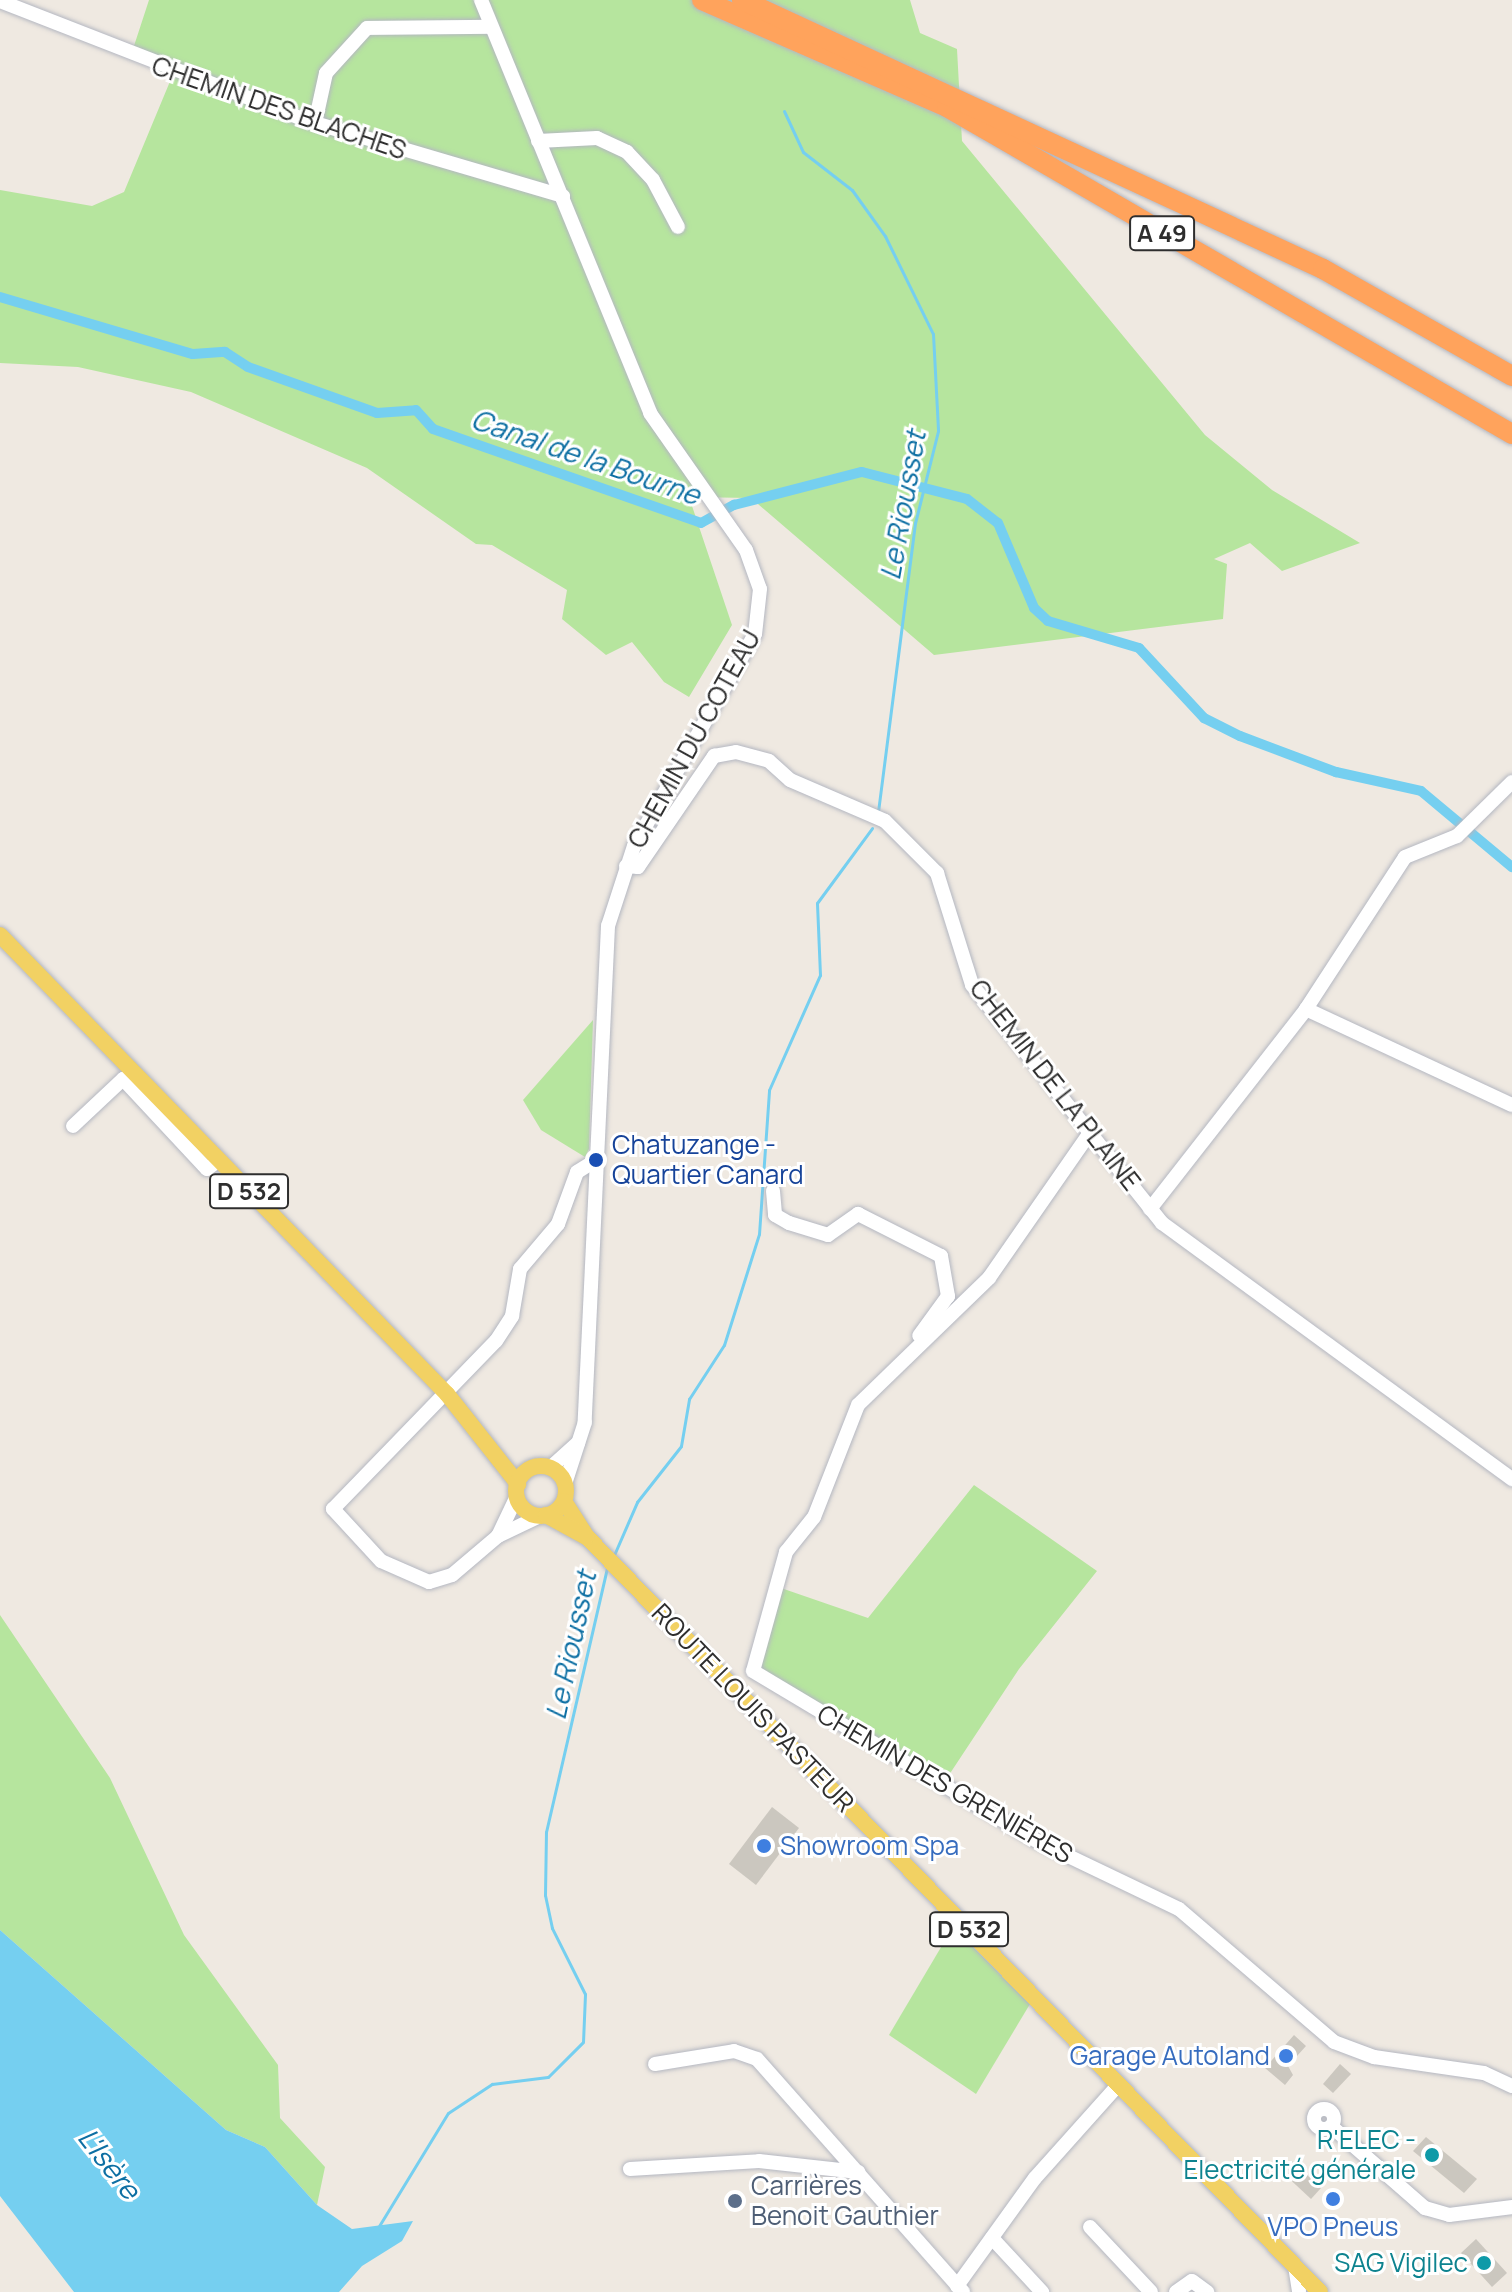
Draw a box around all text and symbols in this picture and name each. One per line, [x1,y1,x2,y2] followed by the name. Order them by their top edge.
[148,50,410,166] street label: CHEMIN DES BLACHES
[1128,213,1196,253] road number: A 49
[467,401,705,511] water label: Canal de la Bourne
[872,428,932,582] water label: Le Riousset
[621,625,767,853] street label: CHEMIN DU COTEAU
[963,973,1147,1197] street label: CHEMIN DE LA PLAINE
[612,1129,804,1190] place label: Chatuzange - Quartier Canard
[587,1151,605,1169] marker: Chatuzange - Quartier Canard
[209,1171,289,1211] road number: D 532
[538,1568,602,1722] water label: Le Riousset
[645,1597,861,1819] street label: ROUTE LOUIS PASTEUR
[812,1698,1078,1870] street label: CHEMIN DES GRENIÈRES
[780,1830,959,1862] place label: Showroom Spa
[755,1837,773,1855] marker: Showroom Spa
[929,1909,1009,1949] road number: D 532
[1070,2040,1270,2072] place label: Garage Autoland
[1277,2047,1295,2065] marker: Garage Autoland
[72,2121,148,2205] water label: L'Isère
[1183,2124,1416,2186] place label: R'ELEC - Electricité générale
[1423,2146,1441,2164] marker: R'ELEC - Electricité générale
[751,2170,939,2232] place label: Carrières Benoit Gauthier
[1324,2190,1342,2208] marker: VPO Pneus
[726,2192,744,2210] marker: Carrières Benoit Gauthier
[1268,2211,1398,2243] place label: VPO Pneus
[1334,2247,1468,2279] place label: SAG Vigilec
[1475,2254,1493,2272] marker: SAG Vigilec

